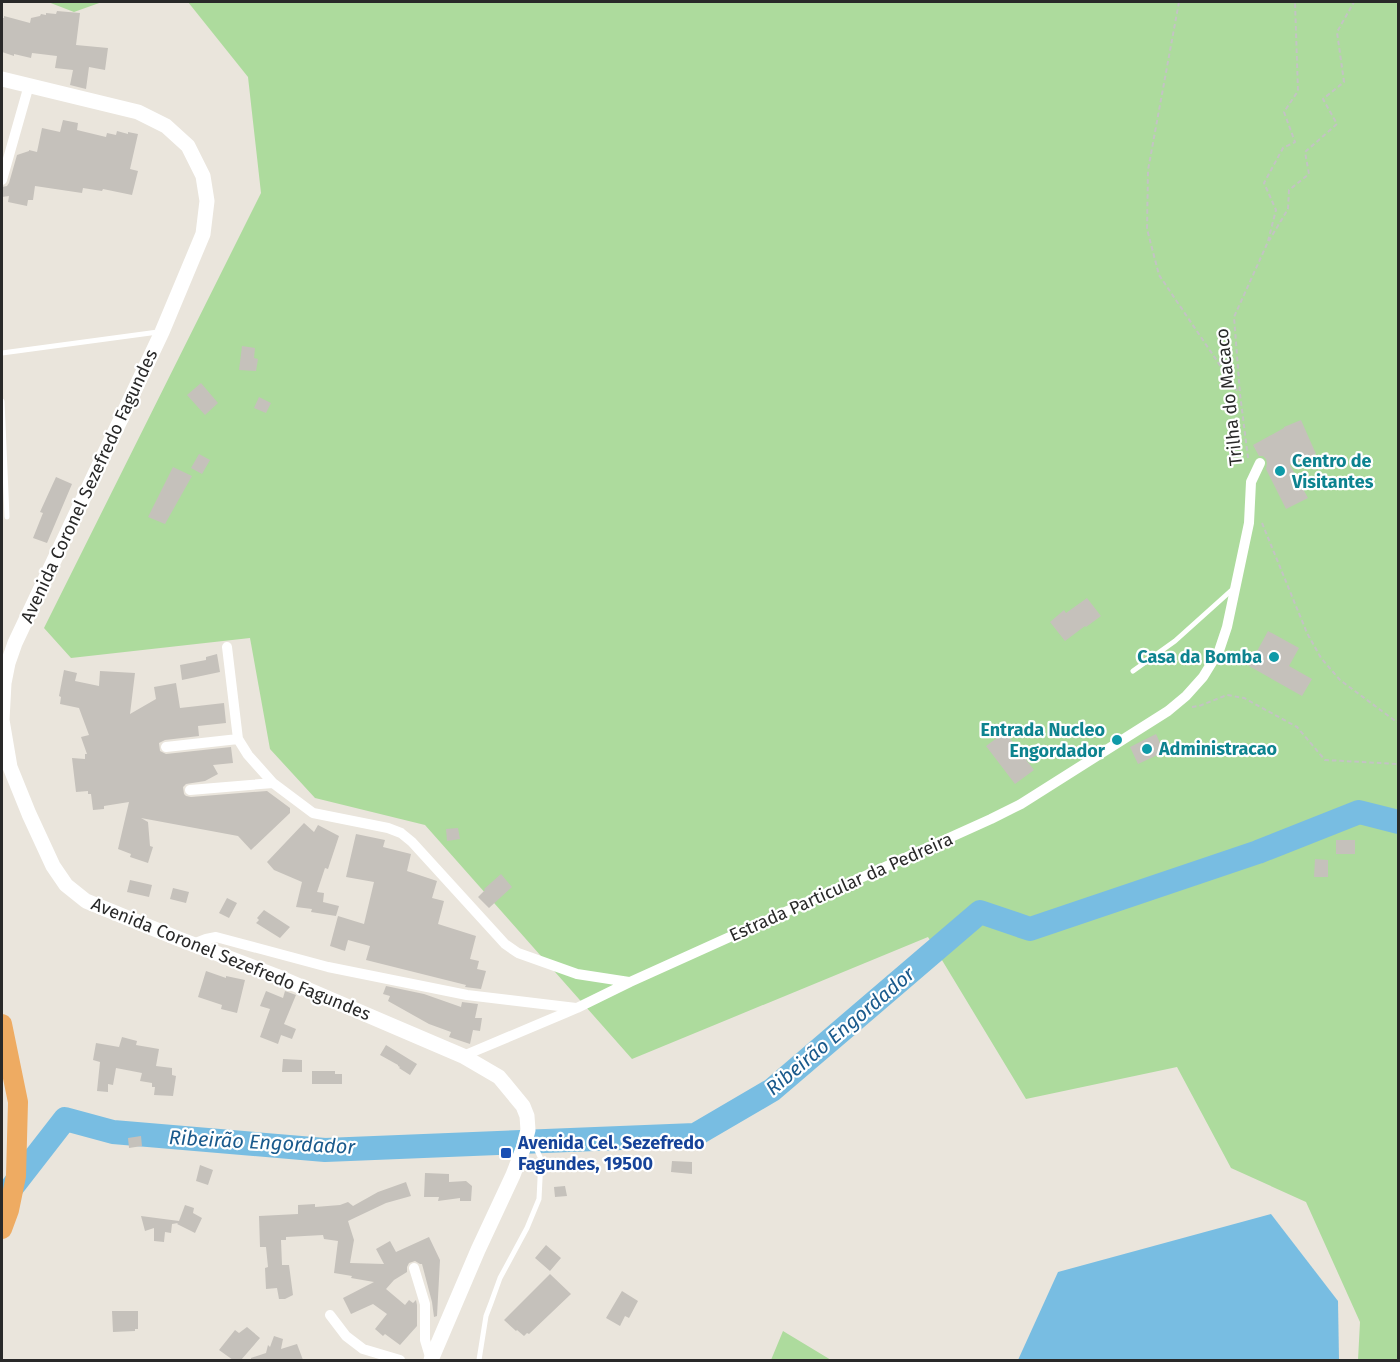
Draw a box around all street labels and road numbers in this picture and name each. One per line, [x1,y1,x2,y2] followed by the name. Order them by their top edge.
[1211,327,1247,467] street label: Trilha do Macaco
[16,346,162,626] street label: Avenida Coronel Sezefredo Fagundes
[726,828,956,946] street label: Estrada Particular da Pedreira
[88,893,374,1025] street label: Avenida Coronel Sezefredo Fagundes

